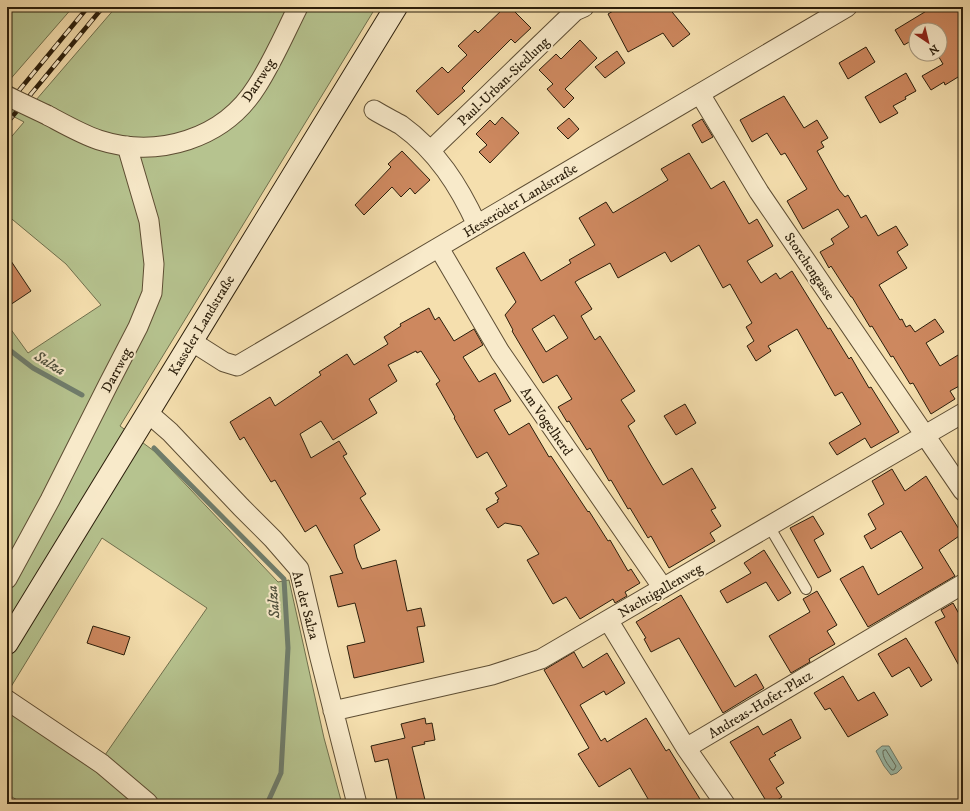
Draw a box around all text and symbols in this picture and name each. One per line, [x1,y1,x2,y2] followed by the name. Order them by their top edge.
[908,22,948,62] north arrow
[454,33,553,130] street label: Paul-Urban-Siedlung
[925,41,941,58] text: N
[238,55,280,106] street label: Darrweg
[460,159,581,242] street label: Hesseröder Landstraße
[780,229,839,304] street label: Storchengasse
[165,272,239,379] street label: Kasseler Landstraße
[98,345,136,396] street label: Darrweg
[30,346,69,380] water label: Salza
[516,384,576,459] street label: Am Vogelherd
[615,559,706,622] street label: Nachtigallenweg
[287,569,323,641] street label: An der Salza
[263,585,284,620] water label: Salza
[705,667,816,743] street label: Andreas-Hofer-Platz

